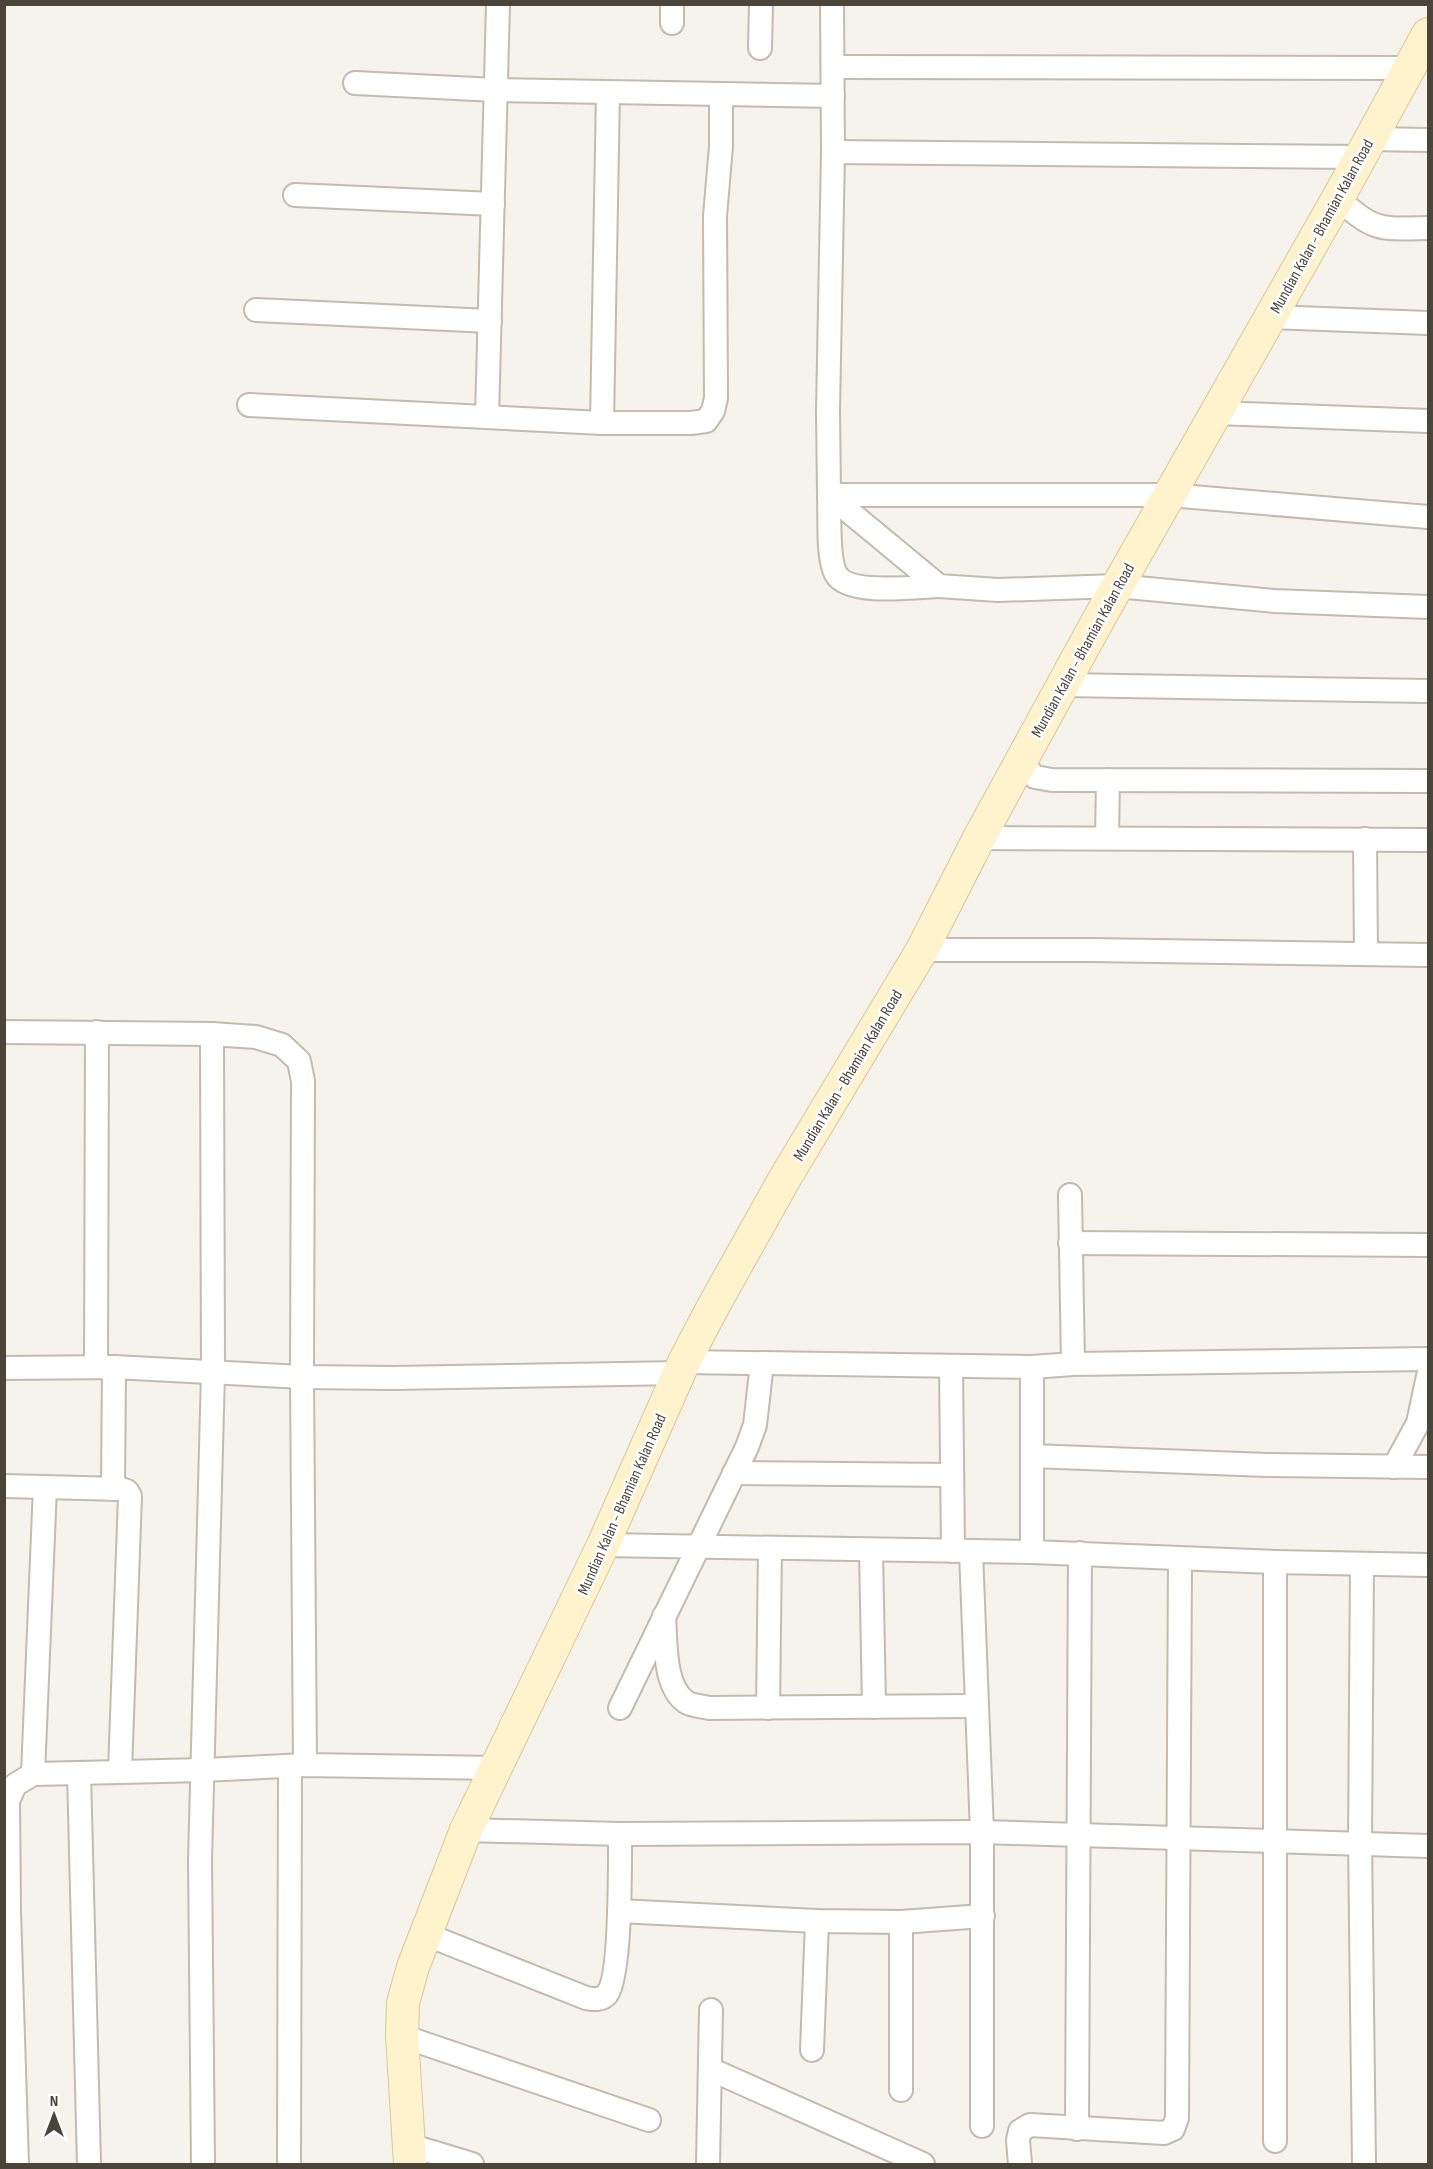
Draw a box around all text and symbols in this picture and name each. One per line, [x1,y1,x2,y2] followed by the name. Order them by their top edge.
[1267,136,1378,317] street label: Mundian Kalan - Bhamian Kalan Road
[1028,560,1139,741] street label: Mundian Kalan - Bhamian Kalan Road
[790,987,907,1165] street label: Mundian Kalan - Bhamian Kalan Road
[574,1411,671,1598] street label: Mundian Kalan - Bhamian Kalan Road
[24,2085,84,2145] north arrow
[50,2092,58,2111] text: N

